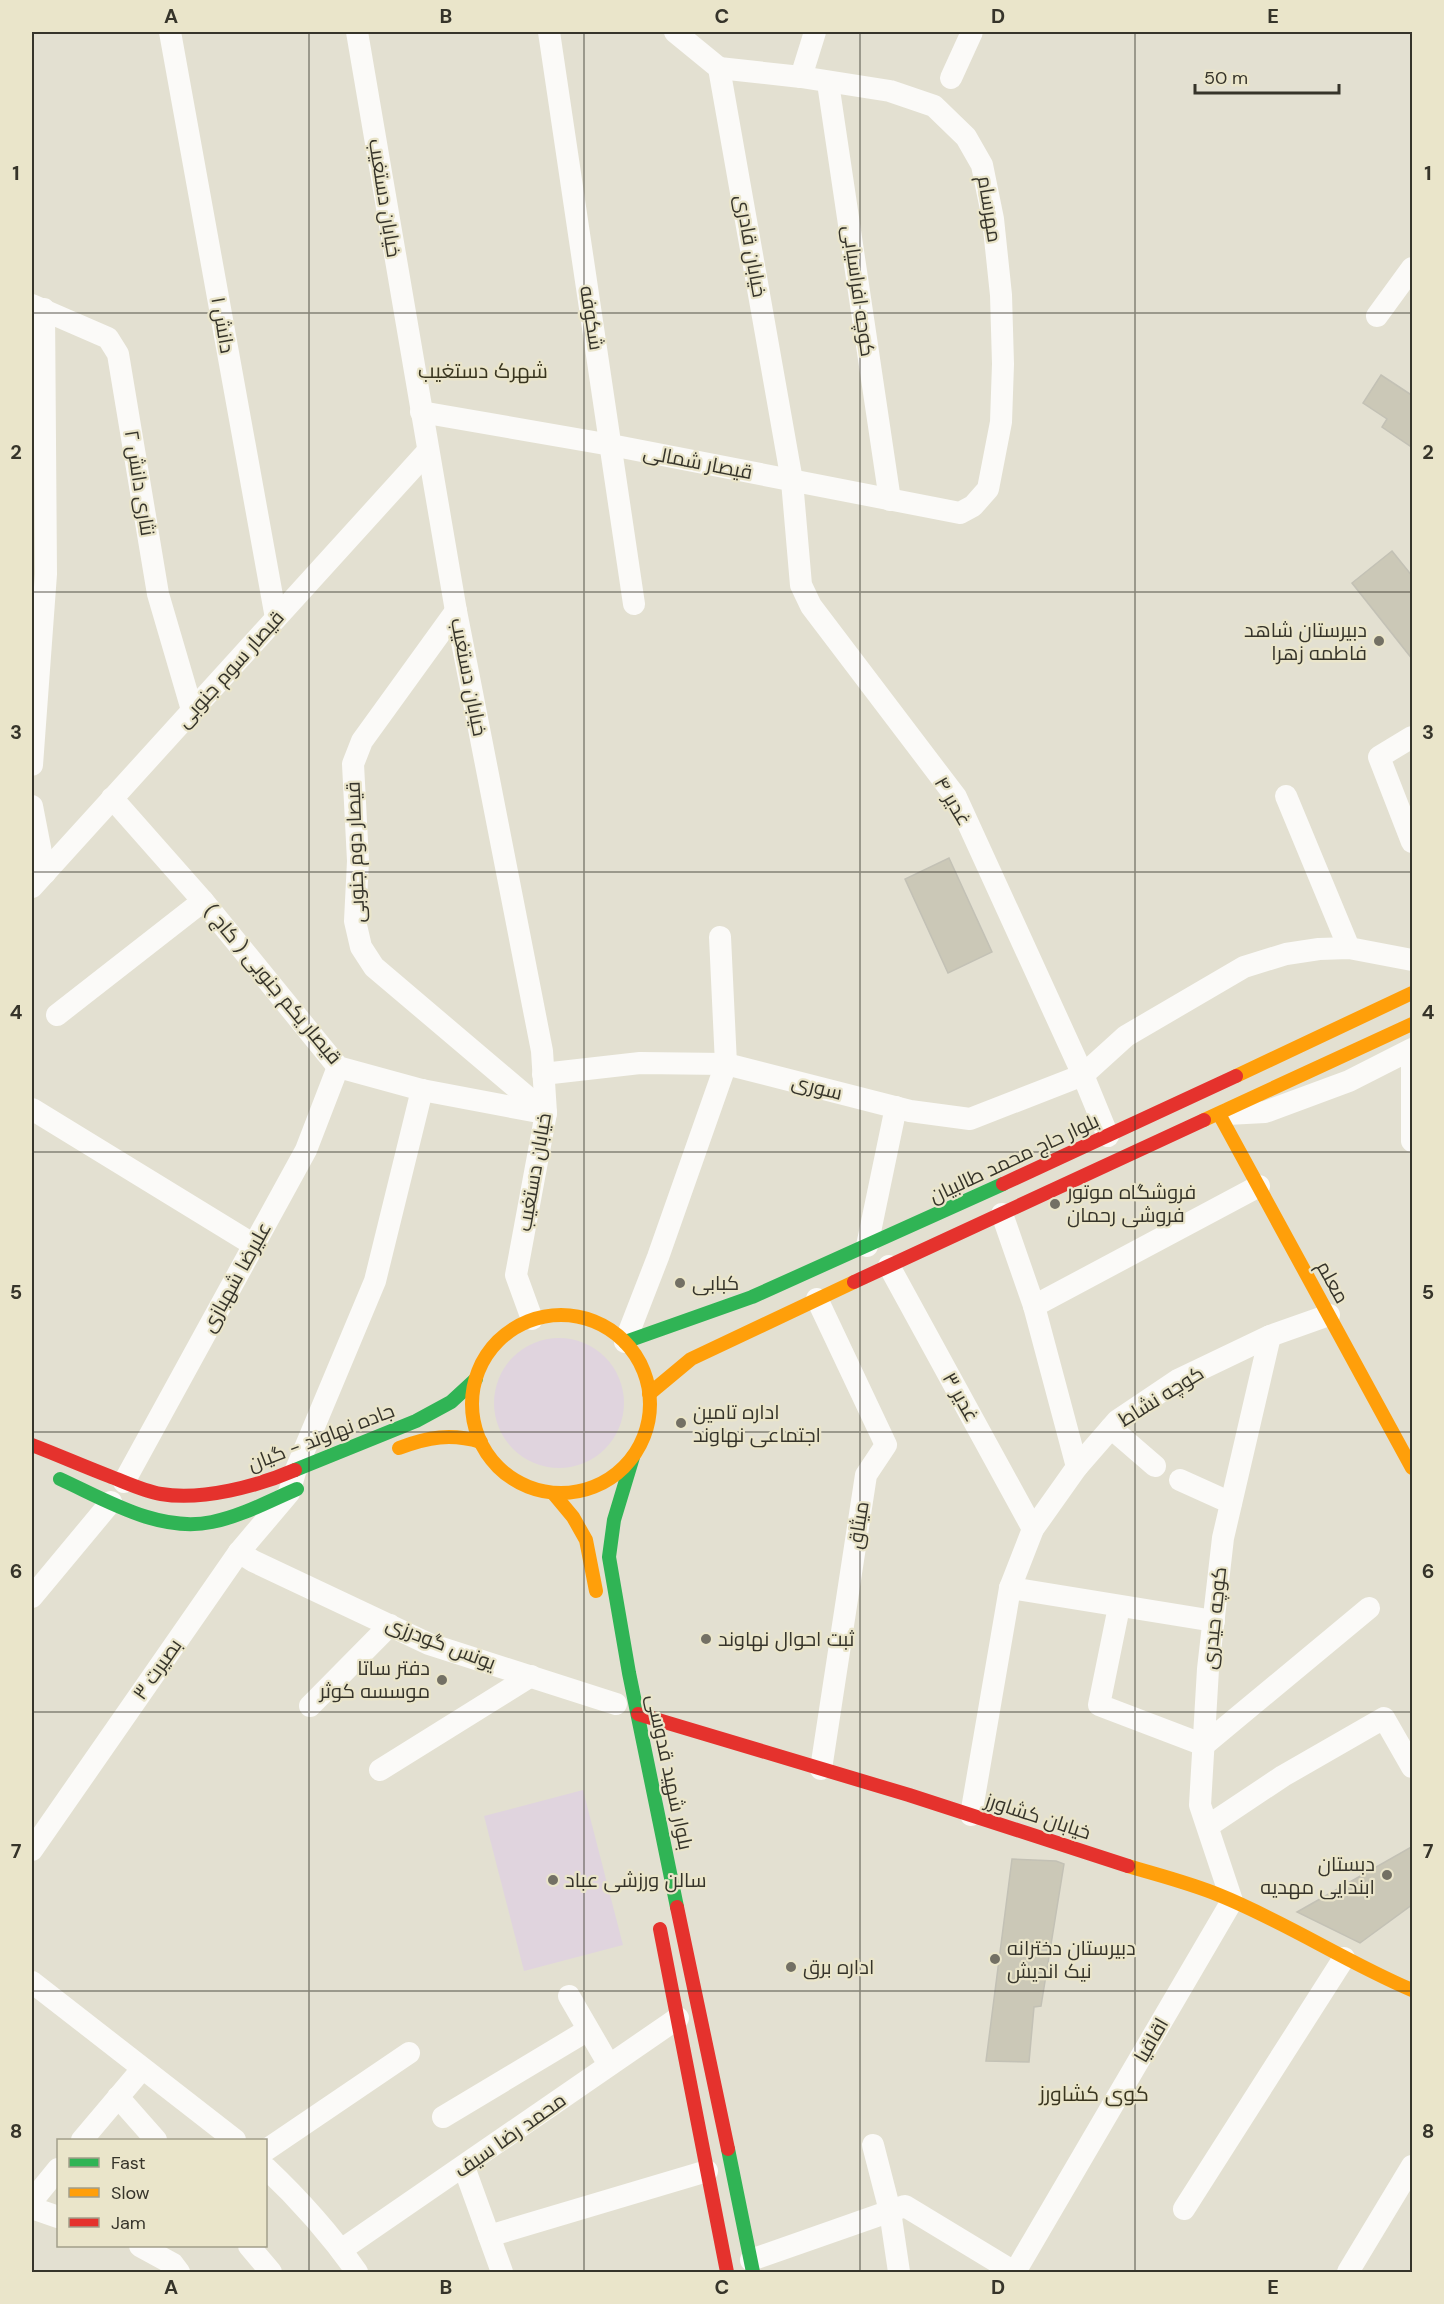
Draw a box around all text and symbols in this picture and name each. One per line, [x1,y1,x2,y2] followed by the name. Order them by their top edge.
[164,3,178,29] text: A
[440,3,452,29] text: B
[715,3,729,29] text: C
[991,3,1005,29] text: D
[1267,3,1279,29] text: E
[1195,57,1339,95] scale bar
[1204,66,1248,90] text: 50 m
[363,137,407,259] street label: خیابان دستغیب
[12,160,20,186] text: 1
[1424,160,1432,186] text: 1
[971,174,1008,244] street label: مهرسام
[729,193,773,299] street label: خیابان قادری
[837,224,881,358] street label: کوچه افراسیابی
[574,284,610,352] street label: شکوفه
[205,295,241,355] street label: دانش ۱
[418,357,548,385] district label: شهرک دستغیب
[119,428,161,538] street label: نثاری دانش ۲
[10,439,22,465] text: 2
[641,439,755,485] street label: قیصار شمالی
[1422,439,1434,465] text: 2
[170,605,290,734] street label: قیصار سوم جنوبی
[445,616,493,738] street label: خیابان دستغیب
[1244,617,1367,666] place label: دبیرستان شاهد فاطمه زهرا
[1372,634,1386,648] marker: دبیرستان شاهد فاطمه زهرا
[10,719,22,745] text: 3
[1422,719,1434,745] text: 3
[929,772,977,830] street label: غدیر ۴
[340,781,371,923] street label: قیصار دوم جنوبی
[198,899,348,1070] street label: قیصار یکم جنوبی ( کاج )
[10,999,23,1025] text: 4
[1422,999,1435,1025] text: 4
[789,1068,845,1106] street label: سوری
[925,1107,1104,1210] street label: بلوار حاج محمد طالبیان
[511,1111,557,1233] street label: خیابان دستغیب
[1066,1179,1196,1228] place label: فروشگاه موتور فروشی رحمان
[1048,1197,1062,1211] marker: فروشگاه موتور فروشی رحمان
[195,1217,277,1337] street label: علیرضا شهبازی
[1310,1256,1355,1308] street label: معلم
[692,1270,739,1296] place label: کبابی
[673,1276,687,1290] marker: کبابی
[10,1279,22,1305] text: 5
[1422,1279,1434,1305] text: 5
[1114,1360,1208,1432] street label: کوچه نشاط
[937,1368,985,1426] street label: غدیر ۳
[244,1397,398,1477] street label: جاده نهاوند - گیان
[693,1399,821,1448] place label: اداره تامین اجتماعی نهاوند
[674,1416,688,1430] marker: اداره تامین اجتماعی نهاوند
[841,1499,875,1551] street label: میثاق
[10,1558,22,1584] text: 6
[1422,1558,1434,1584] text: 6
[1196,1565,1232,1671] street label: کوچه حیدری
[382,1610,500,1676] street label: یونس گودرزی
[718,1626,855,1652] place label: ثبت احوال نهاوند
[699,1632,713,1646] marker: ثبت احوال نهاوند
[127,1633,187,1705] street label: بصیرت ۳
[319,1655,430,1704] place label: دفتر ساتا موسسه کوثر
[435,1673,449,1687] marker: دفتر ساتا موسسه کوثر
[641,1692,699,1852] street label: بلوار شهید قدوسی
[981,1786,1094,1845] street label: خیابان کشاورز
[11,1838,22,1864] text: 7
[1423,1838,1434,1864] text: 7
[1260,1851,1375,1900] place label: دبستان ابندایی مهدیه
[565,1867,706,1893] place label: سالن ورزشی عباد
[1380,1868,1394,1882] marker: دبستان ابندایی مهدیه
[546,1873,560,1887] marker: سالن ورزشی عباد
[1007,1935,1136,1984] place label: دبیرستان دخترانه نیک اندیش
[988,1952,1002,1966] marker: دبیرستان دخترانه نیک اندیش
[803,1954,874,1980] place label: اداره برق
[784,1960,798,1974] marker: اداره برق
[1128,2013,1174,2067] street label: اقاقیا
[1038,2080,1149,2108] district label: کوی کشاورز
[449,2087,571,2183] street label: محمد رضا سیف
[10,2118,22,2144] text: 8
[1422,2118,1434,2144] text: 8
[57,2139,267,2247] legend
[111,2151,146,2175] text: Fast
[111,2181,150,2205] text: Slow
[111,2211,146,2235] text: Jam
[164,2274,178,2300] text: A
[440,2274,452,2300] text: B
[715,2274,729,2300] text: C
[991,2274,1005,2300] text: D
[1267,2274,1279,2300] text: E

